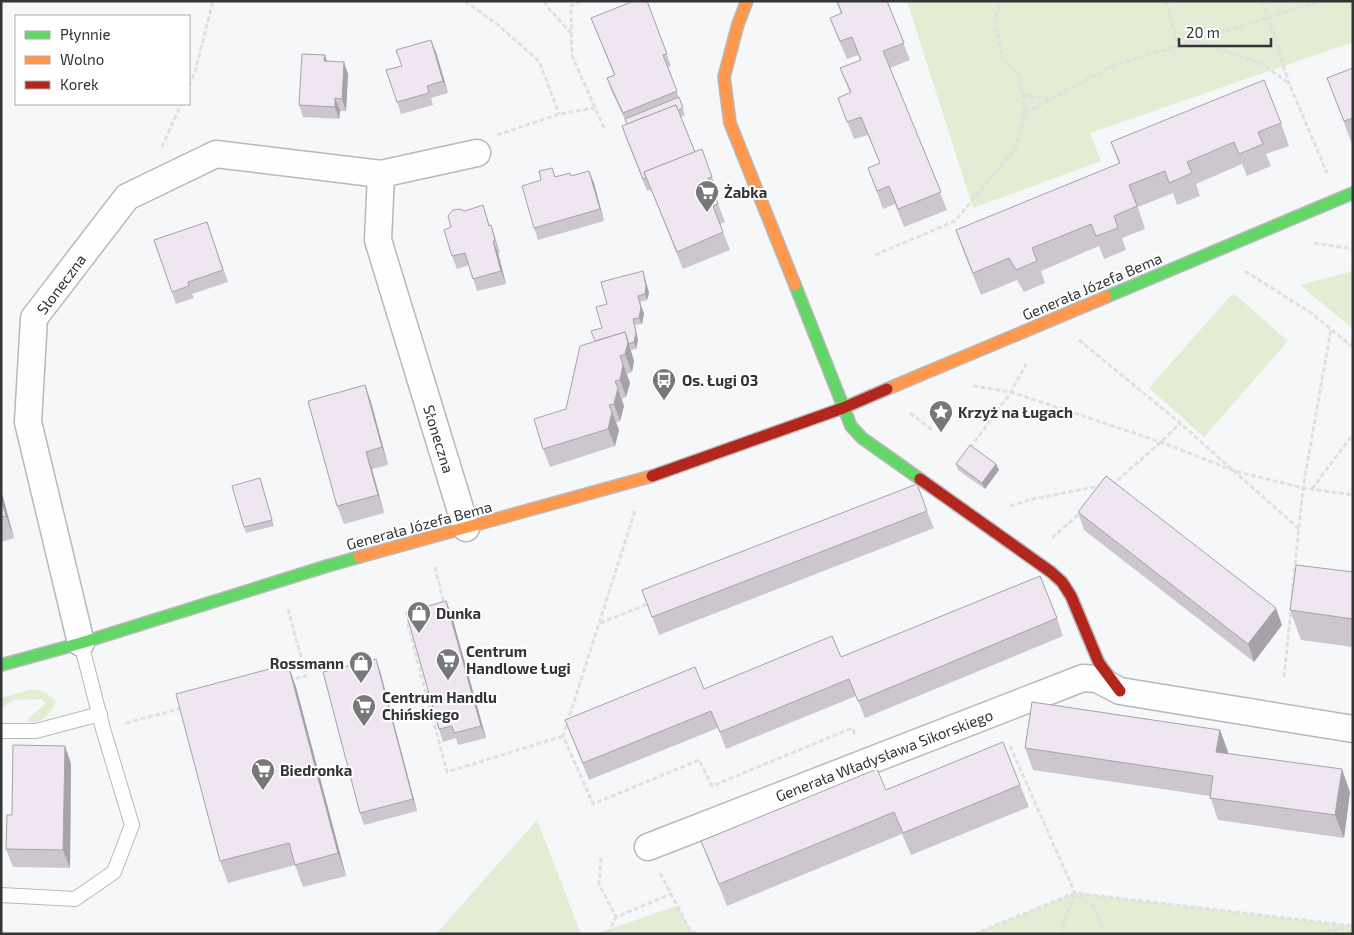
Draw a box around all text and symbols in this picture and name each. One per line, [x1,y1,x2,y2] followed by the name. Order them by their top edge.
[15,15,190,105] legend
[1179,15,1272,47] scale bar
[1186,23,1220,41] text: 20 m
[60,25,111,43] text: Płynnie
[60,50,104,68] text: Wolno
[60,75,99,93] text: Korek
[694,179,720,213] supermarket icon: Żabka
[724,183,767,201] place label: Żabka
[1019,248,1165,324] street label: Generała Józefa Bema
[33,250,89,318] street label: Słoneczna
[651,367,677,401] bus stop icon: Os. Ługi 03
[682,371,758,389] place label: Os. Ługi 03
[928,399,954,433] place icon: Krzyż na Ługach
[420,403,458,475] street label: Słoneczna
[958,403,1073,422] place label: Krzyż na Ługach
[344,497,494,553] street label: Generała Józefa Bema
[406,600,432,634] shop icon: Dunka
[436,604,481,622] place label: Dunka
[466,642,571,677] place label: Centrum Handlowe Ługi
[435,647,461,681] supermarket icon: Centrum Handlowe Ługi
[348,650,374,684] shop icon: Rossmann
[270,654,344,672] place label: Rossmann
[382,688,497,723] place label: Centrum Handlu Chińskiego
[351,693,377,727] supermarket icon: Centrum Handlu Chińskiego
[773,705,995,805] street label: Generała Władysława Sikorskiego
[250,757,276,791] supermarket icon: Biedronka
[280,761,352,779] place label: Biedronka

